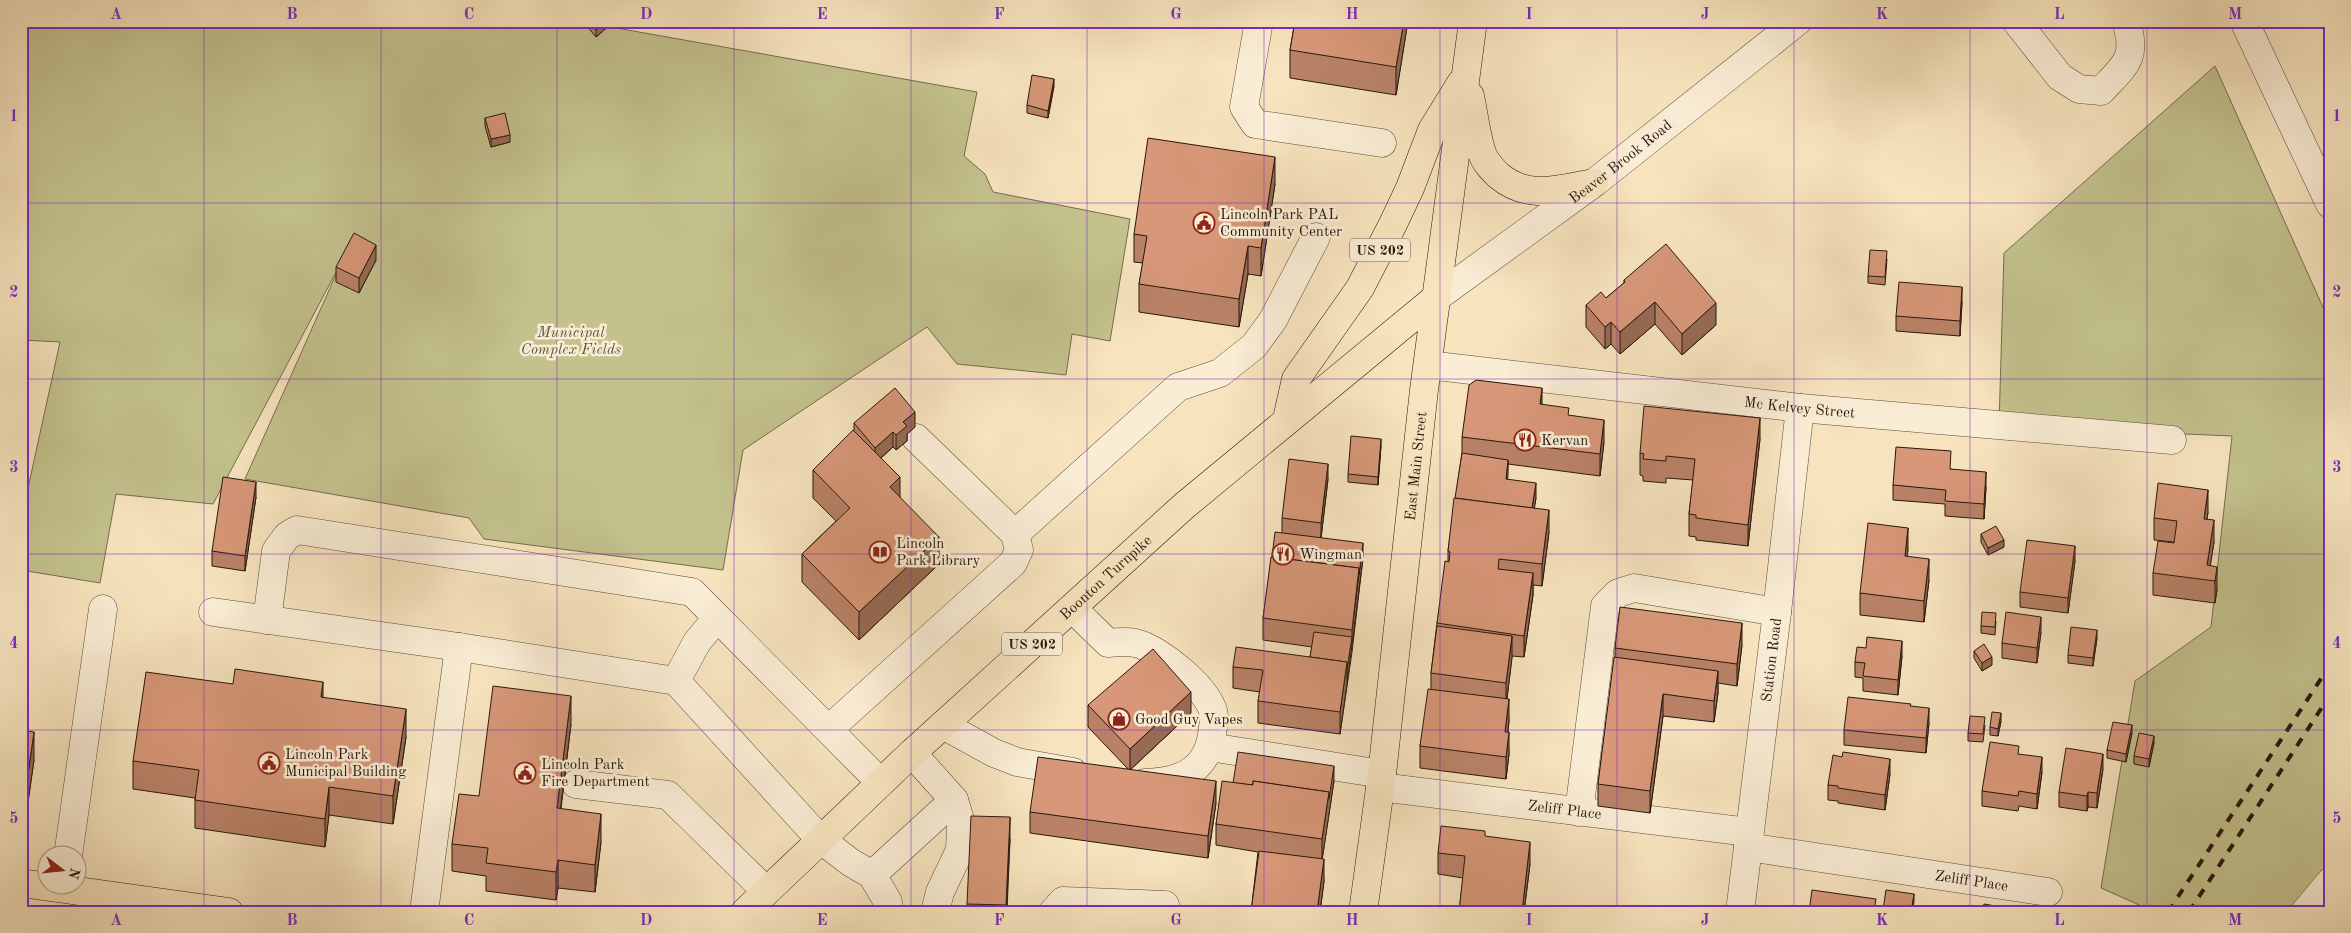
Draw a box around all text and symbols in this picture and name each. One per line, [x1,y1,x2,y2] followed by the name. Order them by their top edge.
[110,7,122,23] text: A
[286,7,298,23] text: B
[464,7,474,23] text: C
[640,7,652,23] text: D
[816,7,828,23] text: E
[994,7,1005,23] text: F
[1170,7,1182,23] text: G
[1345,7,1359,23] text: H
[1525,7,1533,23] text: I
[1701,7,1710,23] text: J
[1876,7,1888,23] text: K
[2054,7,2065,23] text: L
[2228,7,2242,23] text: M
[9,109,19,125] text: 1
[2332,109,2342,125] text: 1
[1567,118,1676,207] street label: Beaver Brook Road
[1220,208,1342,240] place label: Lincoln Park PAL Community Center
[1192,211,1216,235] public building icon: Lincoln Park PAL Community Center
[1350,238,1410,262] road number: US 202
[9,285,19,301] text: 2
[2332,285,2342,301] text: 2
[521,326,621,358] park label: Municipal Complex Fields
[1743,396,1856,422] street label: Mc Kelvey Street
[1404,411,1431,522] street label: East Main Street
[1513,428,1537,452] restaurant icon: Kervan
[1541,434,1588,449] place label: Kervan
[9,460,19,476] text: 3
[2332,460,2342,476] text: 3
[1058,533,1155,624] street label: Boonton Turnpike
[896,537,981,569] place label: Lincoln Park Library
[868,540,892,564] library icon: Lincoln Park Library
[1271,542,1295,566] restaurant icon: Wingman
[1299,548,1362,563] place label: Wingman
[1760,617,1785,703] street label: Station Road
[1002,633,1062,656] road number: US 202
[9,636,19,652] text: 4
[2332,636,2342,652] text: 4
[1107,707,1131,731] shop icon: Good Guy Vapes
[1135,713,1243,728] place label: Good Guy Vapes
[285,748,406,780] place label: Lincoln Park Municipal Building
[257,751,281,775] public building icon: Lincoln Park Municipal Building
[541,758,650,790] place label: Lincoln Park Fire Department
[513,761,537,785] public building icon: Lincoln Park Fire Department
[1527,799,1602,823] street label: Zeliff Place
[9,811,19,827] text: 5
[2332,811,2342,827] text: 5
[38,846,88,896] north arrow
[65,866,82,881] text: N
[1934,869,2009,895] street label: Zeliff Place
[110,913,122,929] text: A
[286,913,298,929] text: B
[464,913,474,929] text: C
[640,913,652,929] text: D
[816,913,828,929] text: E
[994,913,1005,929] text: F
[1170,913,1182,929] text: G
[1345,913,1359,929] text: H
[1525,913,1533,929] text: I
[1701,913,1710,929] text: J
[1876,913,1888,929] text: K
[2054,913,2065,929] text: L
[2228,913,2242,929] text: M

